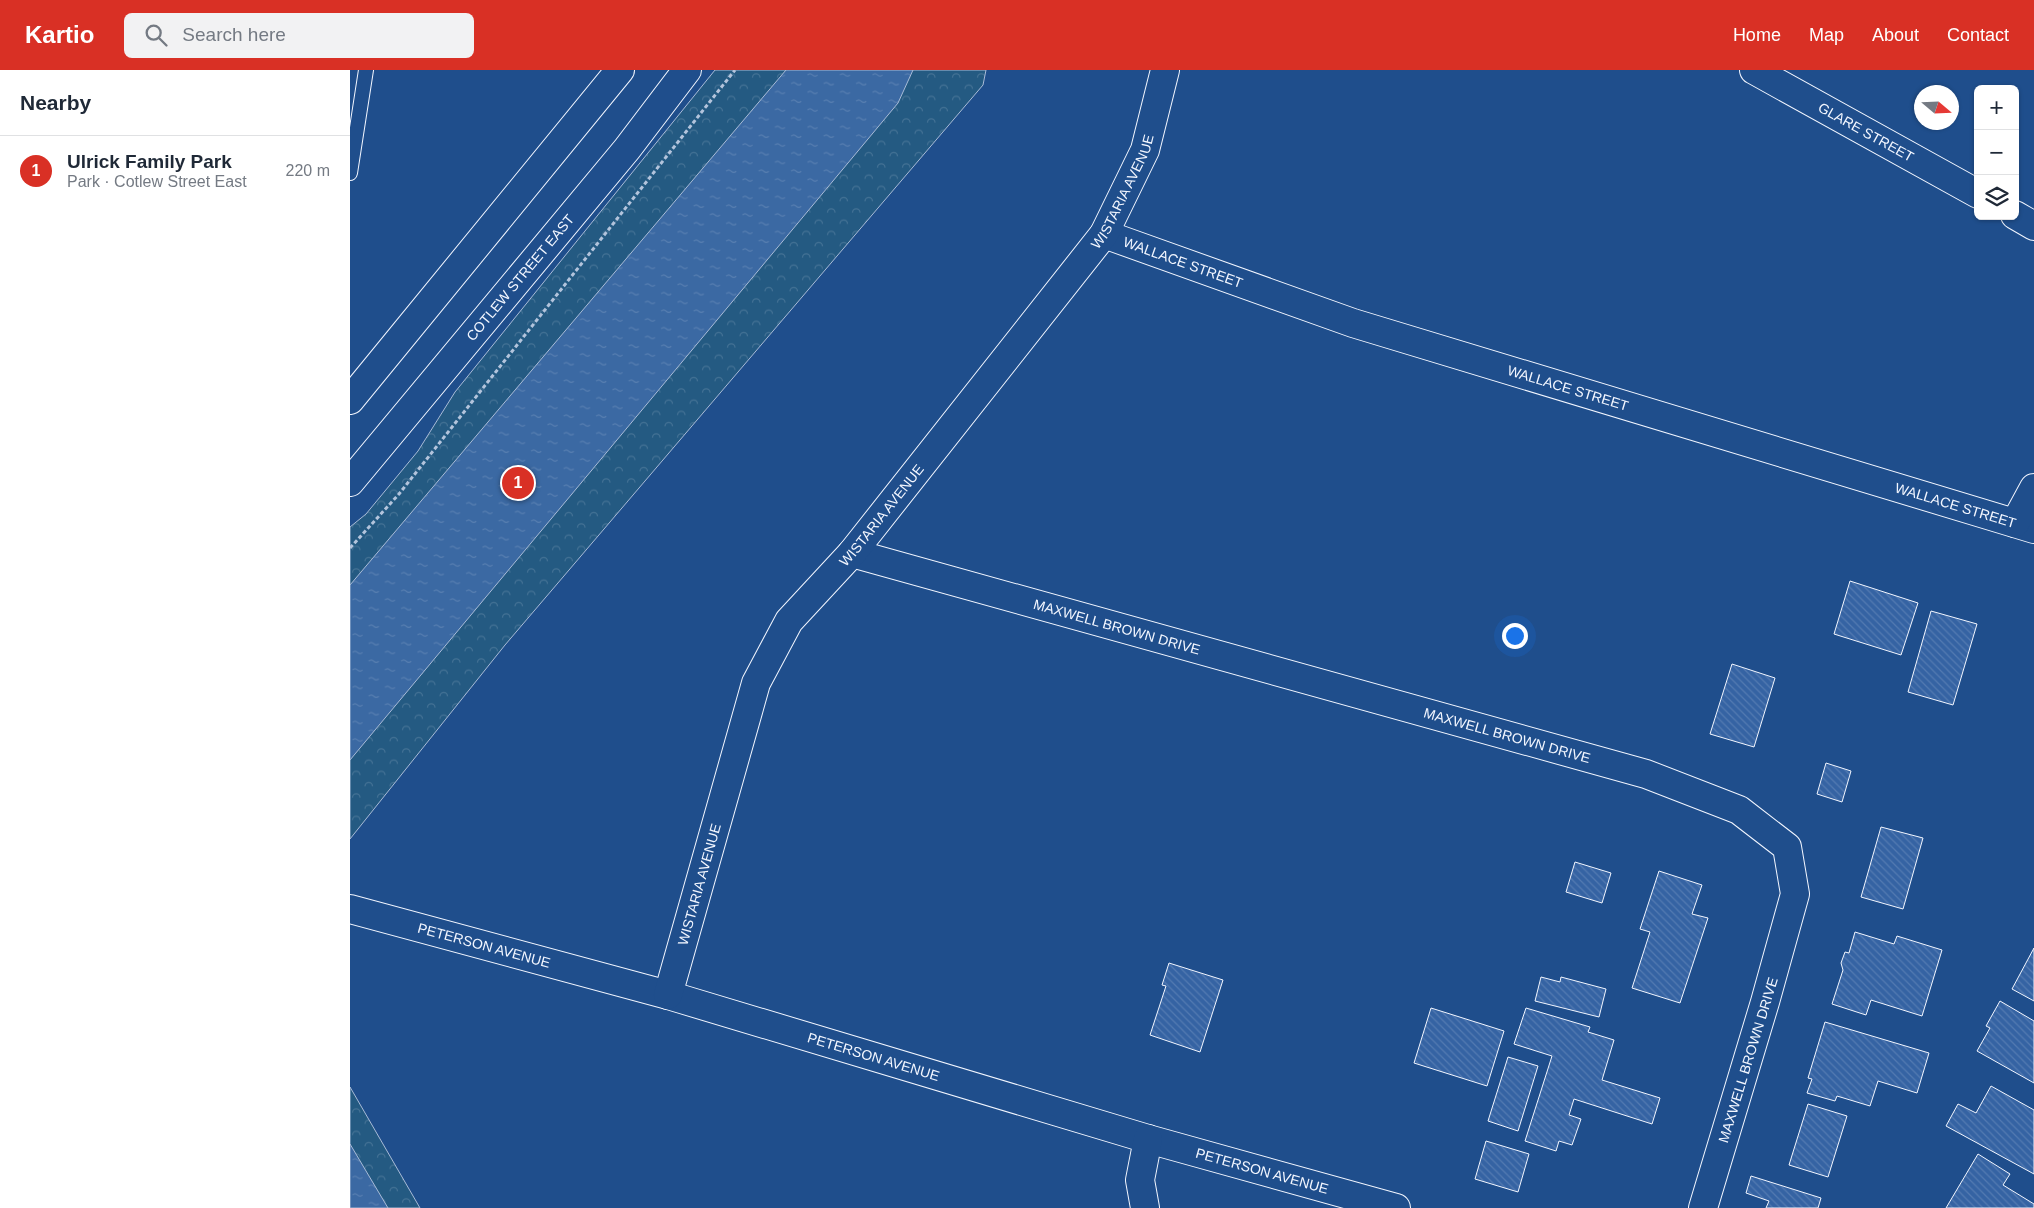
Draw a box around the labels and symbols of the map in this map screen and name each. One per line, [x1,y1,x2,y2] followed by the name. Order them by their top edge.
[1914,85,1959,130] north arrow
[1815,99,1917,165] street label: GLARE STREET
[1088,133,1157,252] street label: WISTARIA AVENUE
[463,211,577,344] street label: COTLEW STREET EAST
[1121,234,1245,291] street label: WALLACE STREET
[1506,362,1631,414] street label: WALLACE STREET
[836,461,927,569] street label: WISTARIA AVENUE
[502,464,534,502] pin: 1
[1893,479,2018,531] street label: WALLACE STREET
[1032,596,1202,658] street label: MAXWELL BROWN DRIVE
[1502,623,1528,649] your location
[1422,705,1592,766] street label: MAXWELL BROWN DRIVE
[674,822,724,947] street label: WISTARIA AVENUE
[416,920,552,971] street label: PETERSON AVENUE
[1715,975,1781,1145] street label: MAXWELL BROWN DRIVE
[806,1029,941,1084] street label: PETERSON AVENUE
[1194,1145,1330,1197] street label: PETERSON AVENUE

